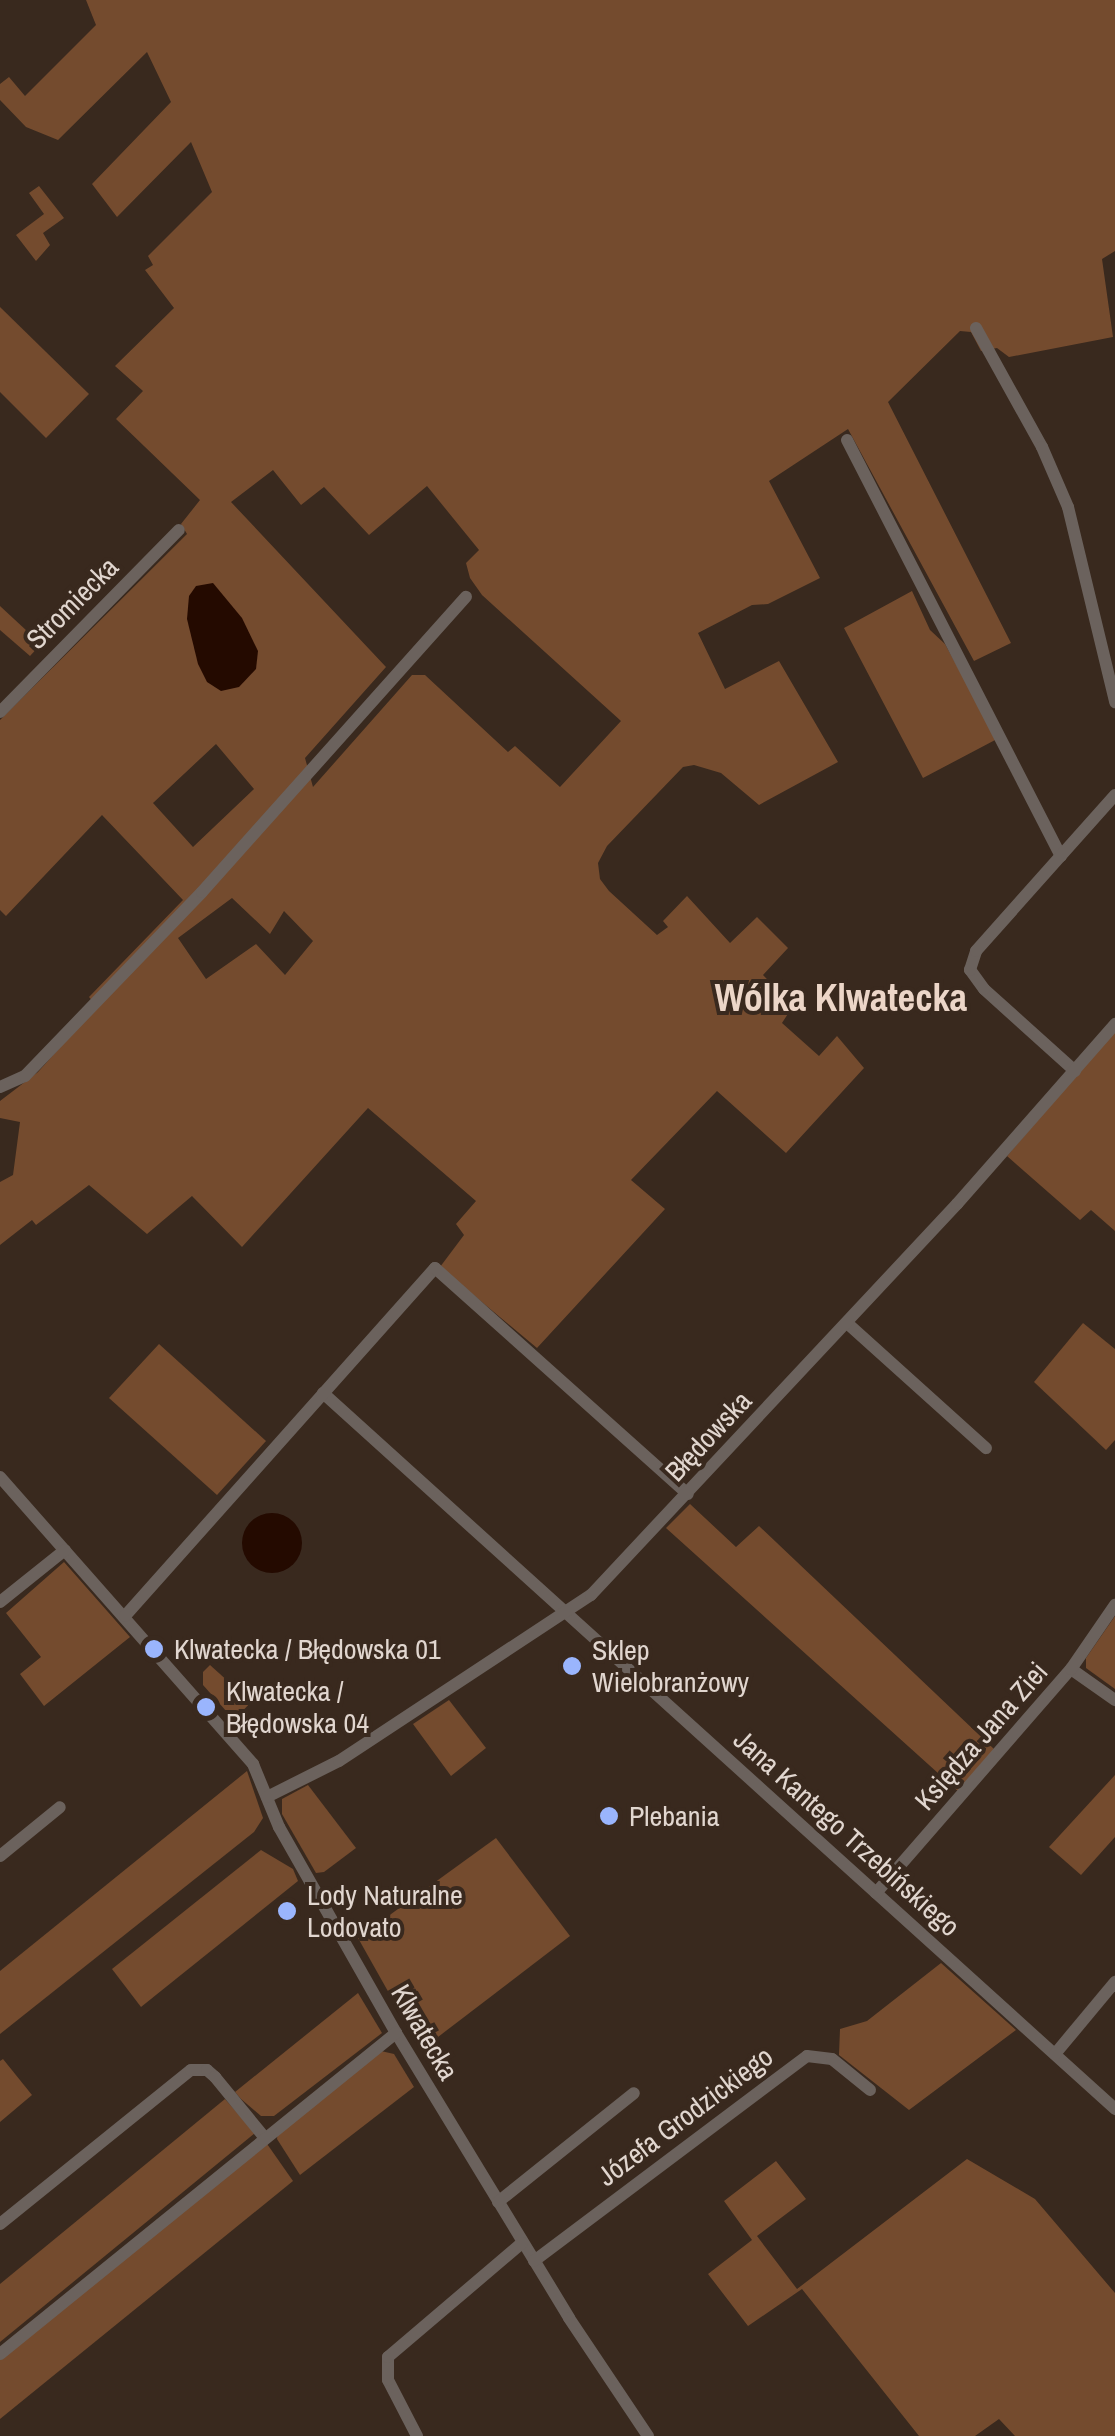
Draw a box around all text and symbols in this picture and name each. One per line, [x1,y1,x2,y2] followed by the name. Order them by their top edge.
[19,550,125,656] street label: Stromiecka
[715,975,967,1021] district label: Wólka Klwatecka
[658,1384,758,1488] street label: Błędowska
[174,1632,441,1666] place label: Klwatecka / Błędowska 01
[592,1633,749,1699] place label: Sklep Wielobranżowy
[143,1638,165,1660] marker: Klwatecka / Błędowska 01
[561,1655,583,1677] marker: Sklep Wielobranżowy
[908,1655,1054,1817] street label: Księdza Jana Ziei
[226,1674,369,1740] place label: Klwatecka / Błędowska 04
[195,1696,217,1718] marker: Klwatecka / Błędowska 04
[727,1723,967,1943] street label: Jana Kantego Trzebińskiego
[629,1799,720,1833] place label: Plebania
[598,1805,620,1827] marker: Plebania
[307,1878,463,1944] place label: Lody Naturalne Lodovato
[276,1900,298,1922] marker: Lody Naturalne Lodovato
[384,1978,466,2086] street label: Klwatecka
[591,2039,779,2193] street label: Józefa Grodzickiego

